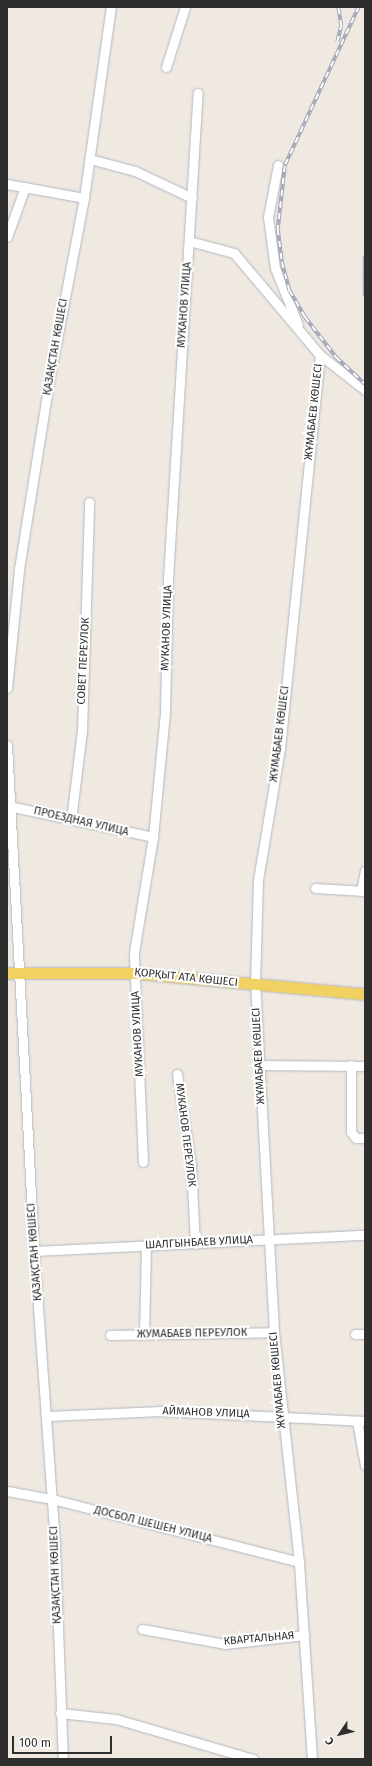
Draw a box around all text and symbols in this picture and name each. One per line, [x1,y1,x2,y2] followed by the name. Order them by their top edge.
[175,262,195,348] street label: МУКАНОВ УЛИЦА
[41,297,71,397] street label: ҚАЗАҚСТАН КӨШЕСІ
[302,363,326,461] street label: ЖҰМАБАЕВ КӨШЕСІ
[159,585,175,671] street label: МУКАНОВ УЛИЦА
[75,617,93,705] street label: СОВЕТ ПЕРЕУЛОК
[268,685,292,783] street label: ЖҰМАБАЕВ КӨШЕСІ
[32,805,130,839] street label: ПРОЕЗДНАЯ УЛИЦА
[134,966,238,990] street label: ҚОРҚЫТ АТА КӨШЕСІ
[129,991,147,1077] street label: МУКАНОВ УЛИЦА
[250,1007,268,1105] street label: ЖҰМАБАЕВ КӨШЕСІ
[172,1082,198,1188] street label: МУКАНОВ ПЕРЕУЛОК
[25,1203,45,1301] street label: ҚАЗАҚСТАН КӨШЕСІ
[145,1234,253,1252] street label: ШАЛГЫНБАЕВ УЛИЦА
[137,1326,247,1342] street label: ЖУМАБАЕВ ПЕРЕУЛОК
[267,1331,289,1429] street label: ЖҰМАБАЕВ КӨШЕСІ
[162,1405,250,1421] street label: АЙМАНОВ УЛИЦА
[93,1504,213,1546] street label: ДОСБОЛ ШЕШЕН УЛИЦА
[48,1526,64,1624] street label: ҚАЗАҚСТАН КӨШЕСІ
[223,1629,295,1649] street label: КВАРТАЛЬНАЯ
[320,1714,360,1754] north arrow
[14,1728,114,1754] scale bar
[323,1735,337,1747] text: С
[19,1736,51,1750] text: 100 m

